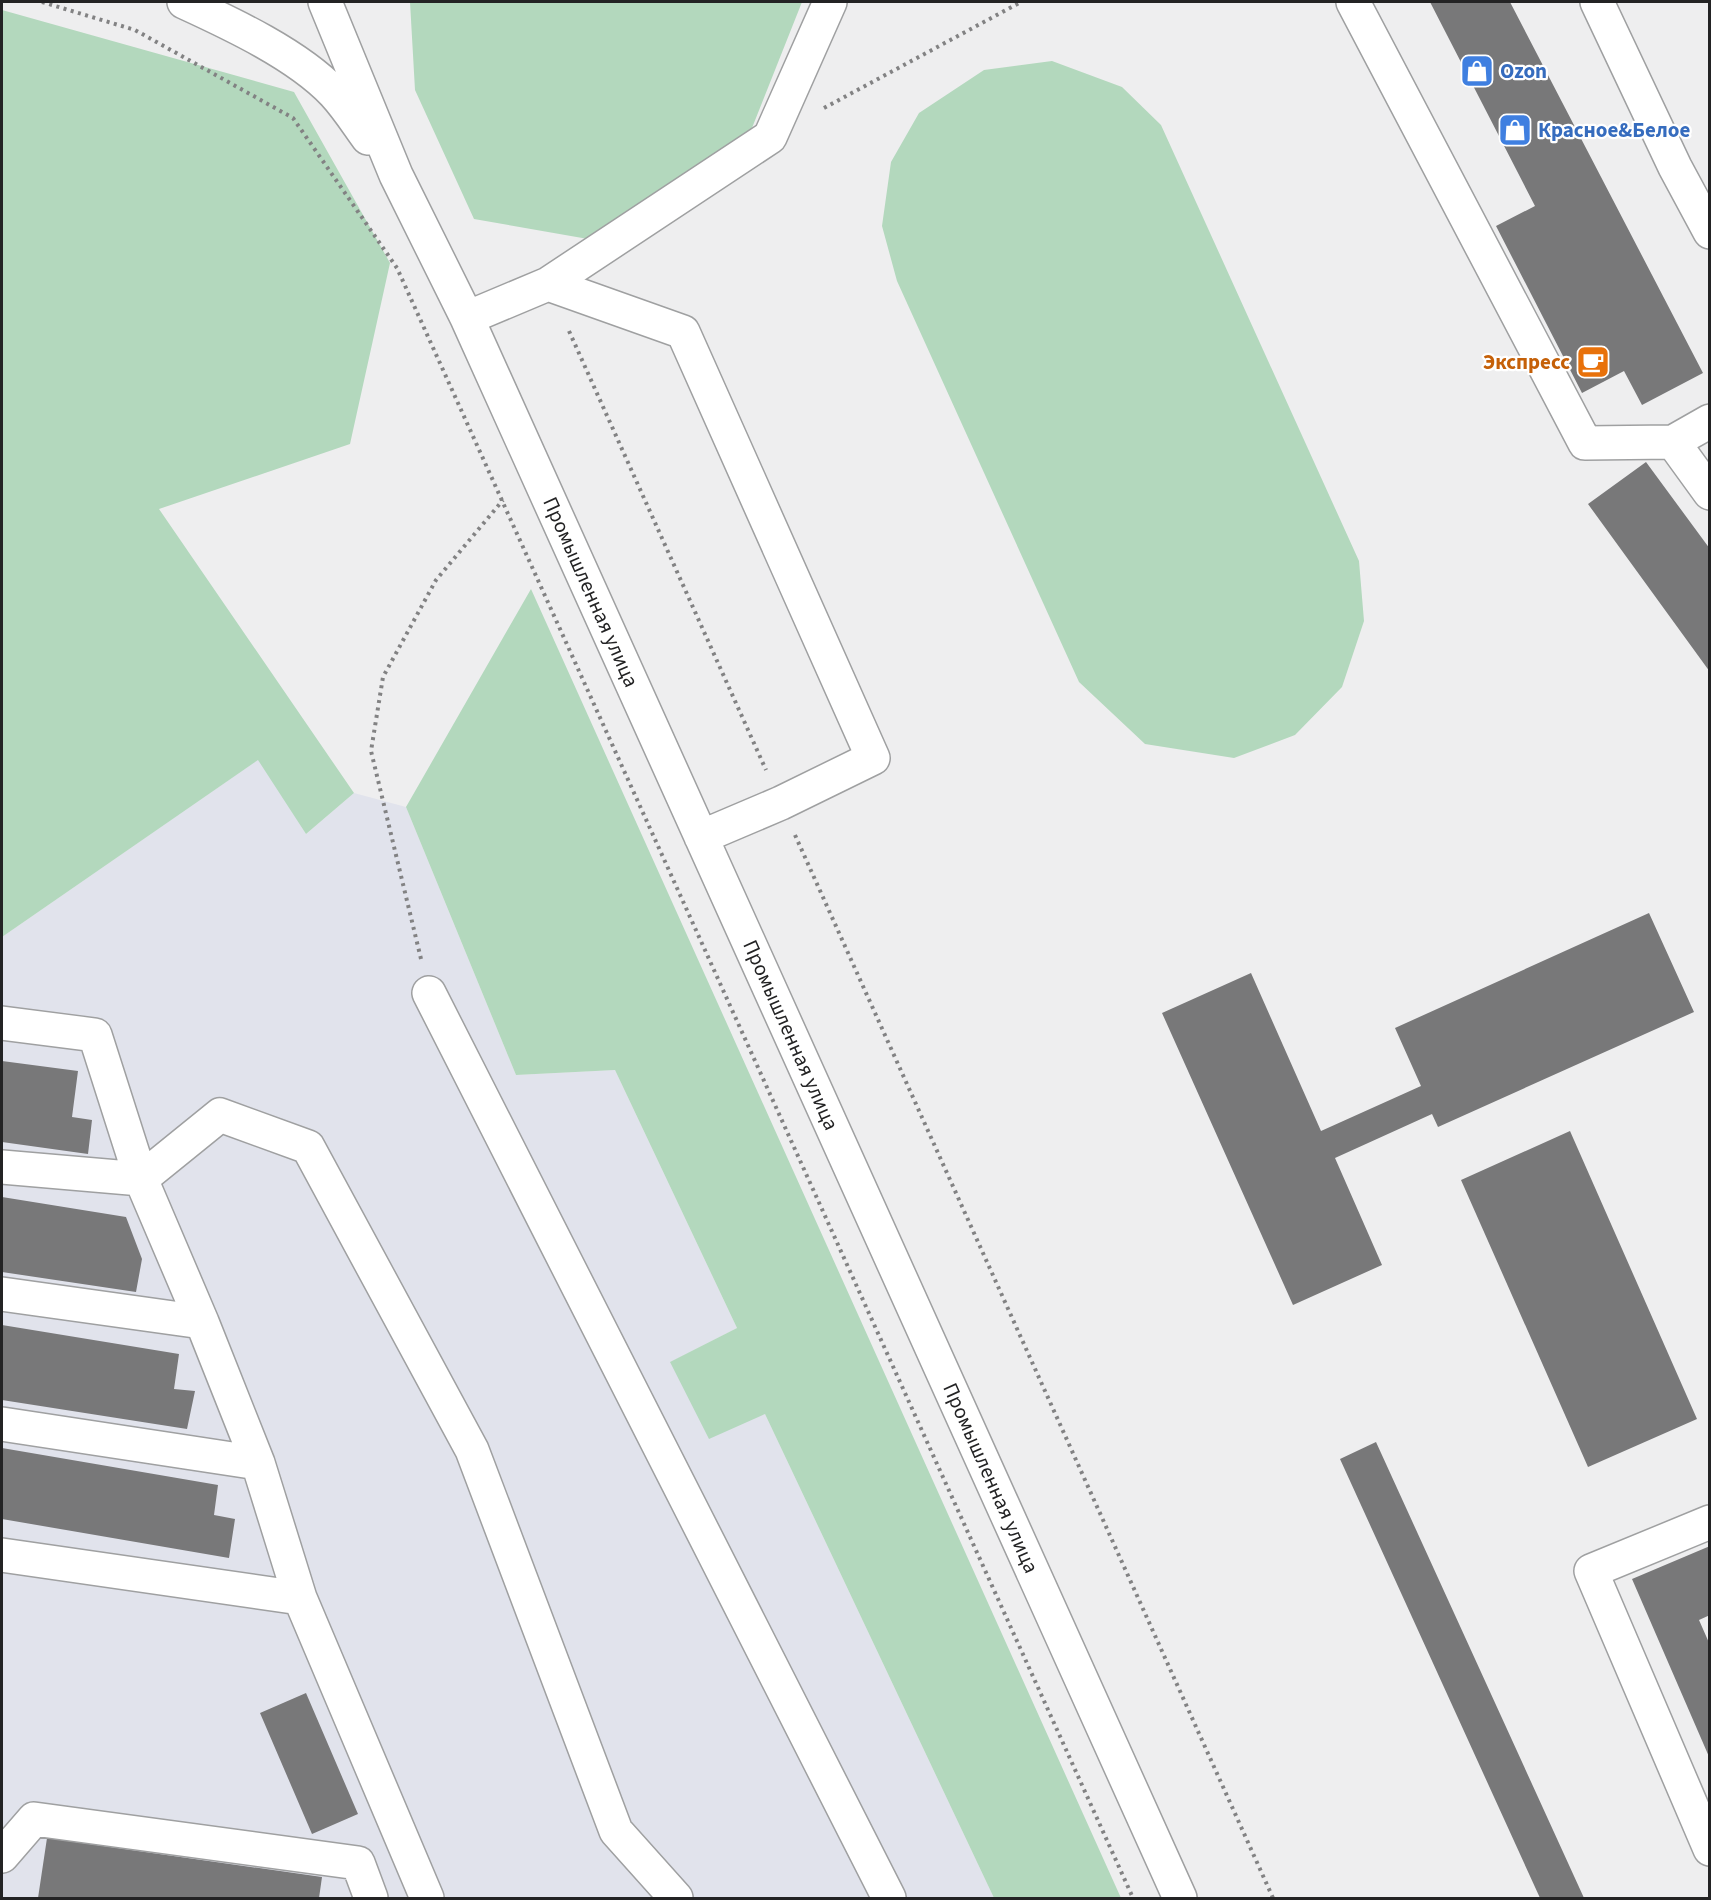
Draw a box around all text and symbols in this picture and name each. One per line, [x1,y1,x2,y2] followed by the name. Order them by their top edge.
[1459,53,1495,89] shop icon: Ozon
[1500,56,1547,86] place label: Ozon
[1497,112,1533,148] shop icon: Красное&Белое
[1538,115,1690,145] place label: Красное&Белое
[1575,344,1611,380] cafe icon: Экспресс
[1483,347,1570,377] place label: Экспресс
[535,492,647,692] street label: Промышленная улица
[735,935,847,1135] street label: Промышленная улица
[935,1378,1047,1578] street label: Промышленная улица

